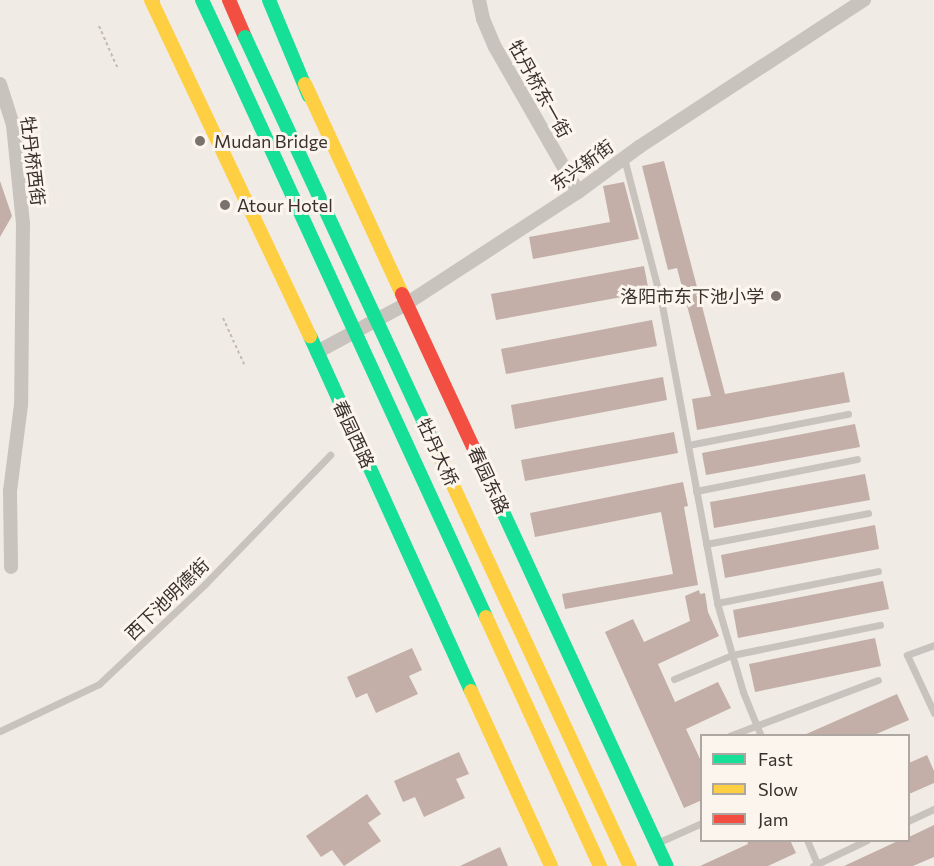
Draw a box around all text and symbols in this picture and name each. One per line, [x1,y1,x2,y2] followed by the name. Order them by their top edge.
[504,37,576,141] street label: 牡丹桥东一街
[17,115,49,207] street label: 牡丹桥西街
[214,130,328,152] place label: Mudan Bridge
[191,132,209,150] marker: Mudan Bridge
[547,135,617,195] street label: 东兴新街
[237,194,333,216] place label: Atour Hotel
[218,198,232,212] marker: Atour Hotel
[620,285,764,307] place label: 洛阳市东下池小学
[769,289,783,303] marker: 洛阳市东下池小学
[329,397,379,471] street label: 春园西路
[413,415,463,489] street label: 牡丹大桥
[464,443,514,517] street label: 春园东路
[121,554,213,644] street label: 西下池明德街
[700,734,910,842] legend
[758,748,793,770] text: Fast
[758,778,798,800] text: Slow
[758,808,788,830] text: Jam

